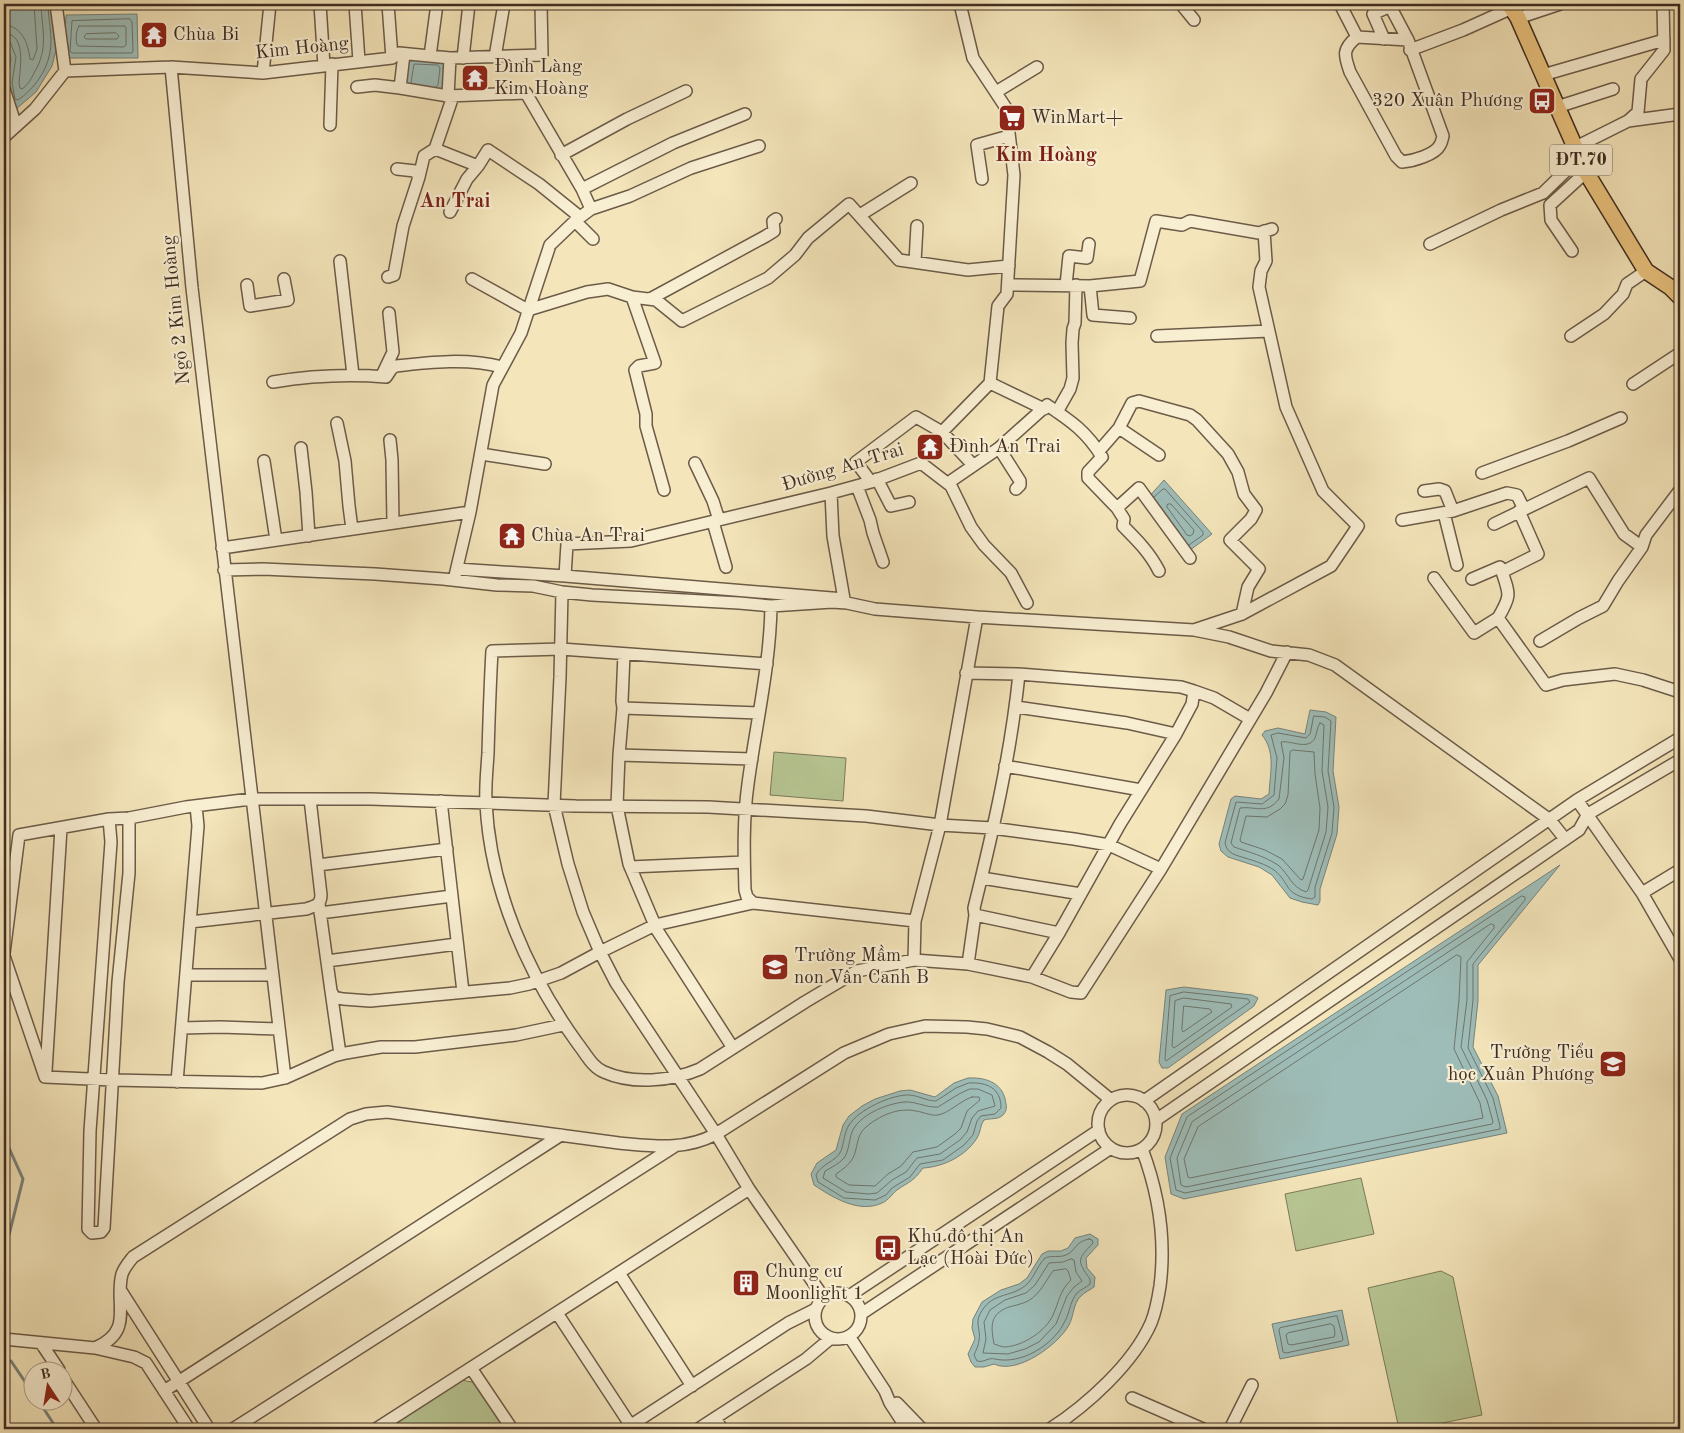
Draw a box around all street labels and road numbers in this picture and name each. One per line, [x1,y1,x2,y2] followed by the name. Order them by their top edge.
[254,35,351,63] street label: Kim Hoàng
[1550,144,1612,176] road number: ĐT.70
[160,234,194,386] street label: Ngõ 2 Kim Hoàng
[780,440,906,496] street label: Đường An Trai

